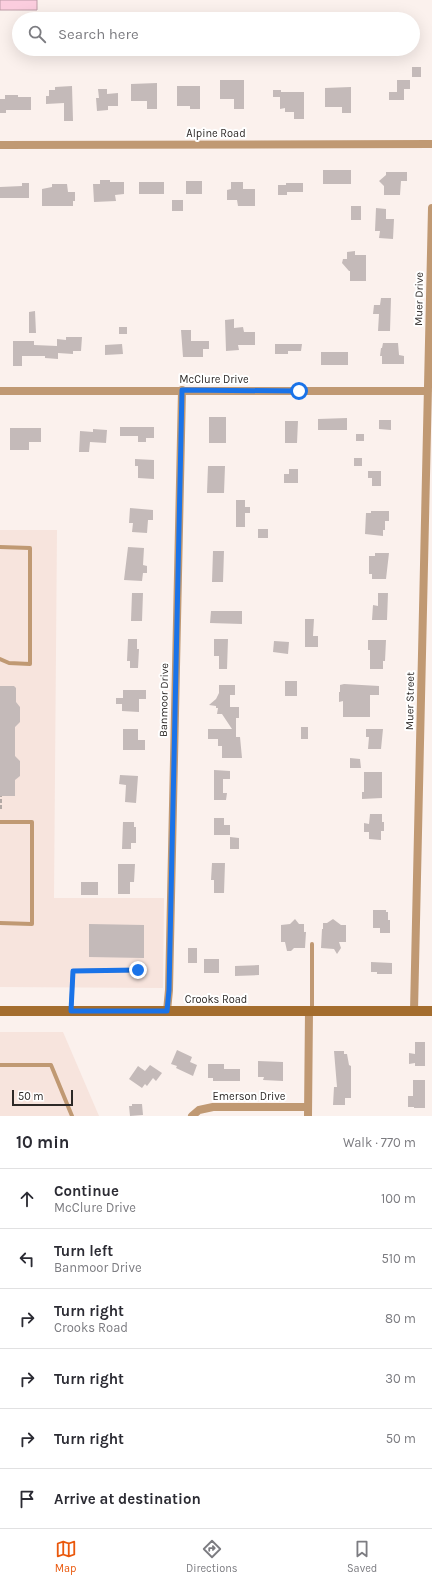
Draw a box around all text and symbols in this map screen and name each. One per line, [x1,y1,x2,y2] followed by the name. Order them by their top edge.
[12,12,420,56] search box
[26,23,48,45] icon: search
[58,25,139,43] text: Search here
[186,127,246,140] street label: Alpine Road
[412,272,426,326] street label: Muer Drive
[179,373,249,386] street label: McClure Drive
[290,382,308,400] route start
[157,662,171,737] street label: Banmoor Drive
[403,672,417,730] street label: Muer Street
[129,961,147,979] route end
[185,993,247,1006] street label: Crooks Road
[12,1088,73,1107] scale bar
[18,1090,44,1103] text: 50 m
[213,1090,286,1103] street label: Emerson Drive
[16,1132,69,1152] text: 10 min
[343,1135,416,1150] text: Walk · 770 m
[54,1182,119,1200] text: Continue
[16,1188,38,1210] icon: ahead
[381,1191,416,1206] text: 100 m
[54,1200,136,1215] text: McClure Drive
[54,1242,113,1260] text: Turn left
[16,1248,38,1270] icon: left
[381,1251,416,1266] text: 510 m
[54,1260,142,1275] text: Banmoor Drive
[54,1302,124,1320] text: Turn right
[16,1308,38,1330] icon: right
[385,1311,416,1326] text: 80 m
[54,1320,128,1335] text: Crooks Road
[16,1368,38,1390] icon: right
[54,1370,124,1388] text: Turn right
[385,1371,416,1386] text: 30 m
[16,1428,38,1450] icon: right
[54,1430,124,1448] text: Turn right
[386,1431,416,1446] text: 50 m
[16,1488,38,1510] icon: arrive
[54,1490,201,1508] text: Arrive at destination
[55,1538,77,1575] tab: Map
[186,1538,238,1575] tab: Directions
[347,1538,377,1575] tab: Saved

